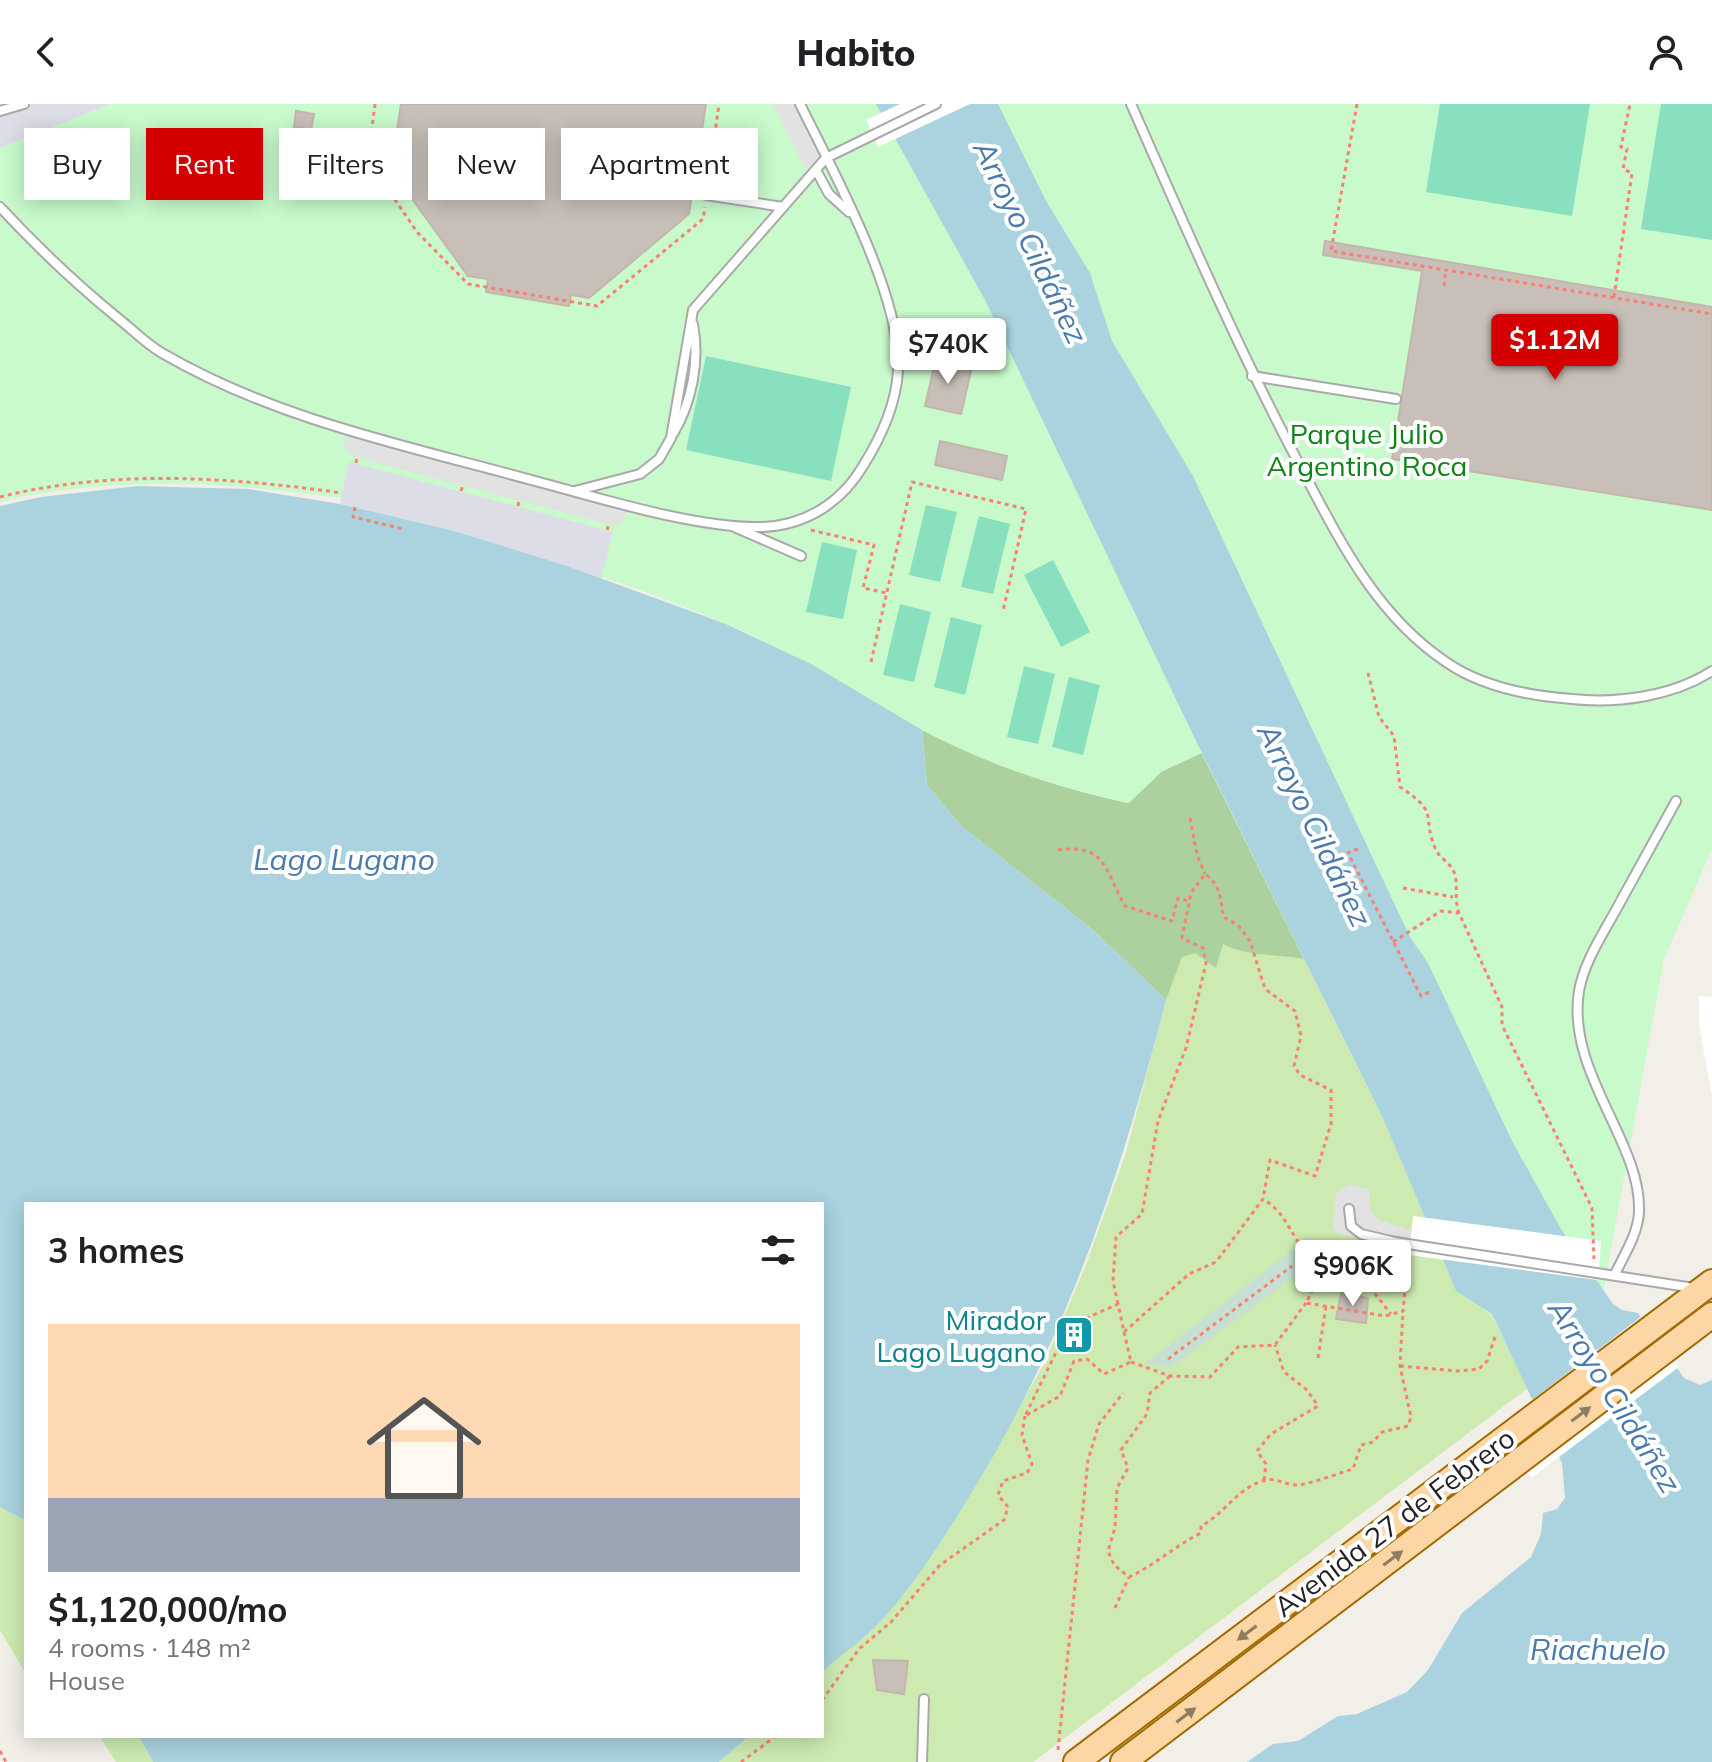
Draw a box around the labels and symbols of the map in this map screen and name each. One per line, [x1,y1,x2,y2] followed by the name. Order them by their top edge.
[965,133,1097,350] water label: Arroyo Cildáñez
[1490,314,1620,382] pin: $1.12M
[892,318,1004,386] pin: $740K
[1267,416,1467,483] park label: Parque Julio Argentino Roca
[1249,716,1381,933] water label: Arroyo Cildáñez
[253,840,435,878] water label: Lago Lugano
[1297,1240,1409,1308] pin: $906K
[1540,1291,1690,1500] water label: Arroyo Cildáñez
[877,1302,1047,1369] place label: Mirador Lago Lugano
[1053,1314,1095,1356] building icon: Mirador Lago Lugano
[1571,1406,1591,1422] one-way arrow
[1267,1420,1521,1624] street label: Avenida 27 de Febrero
[1382,1550,1403,1566] one-way arrow
[1236,1625,1257,1641] one-way arrow
[1530,1630,1666,1668] water label: Riachuelo
[1175,1707,1196,1723] one-way arrow

